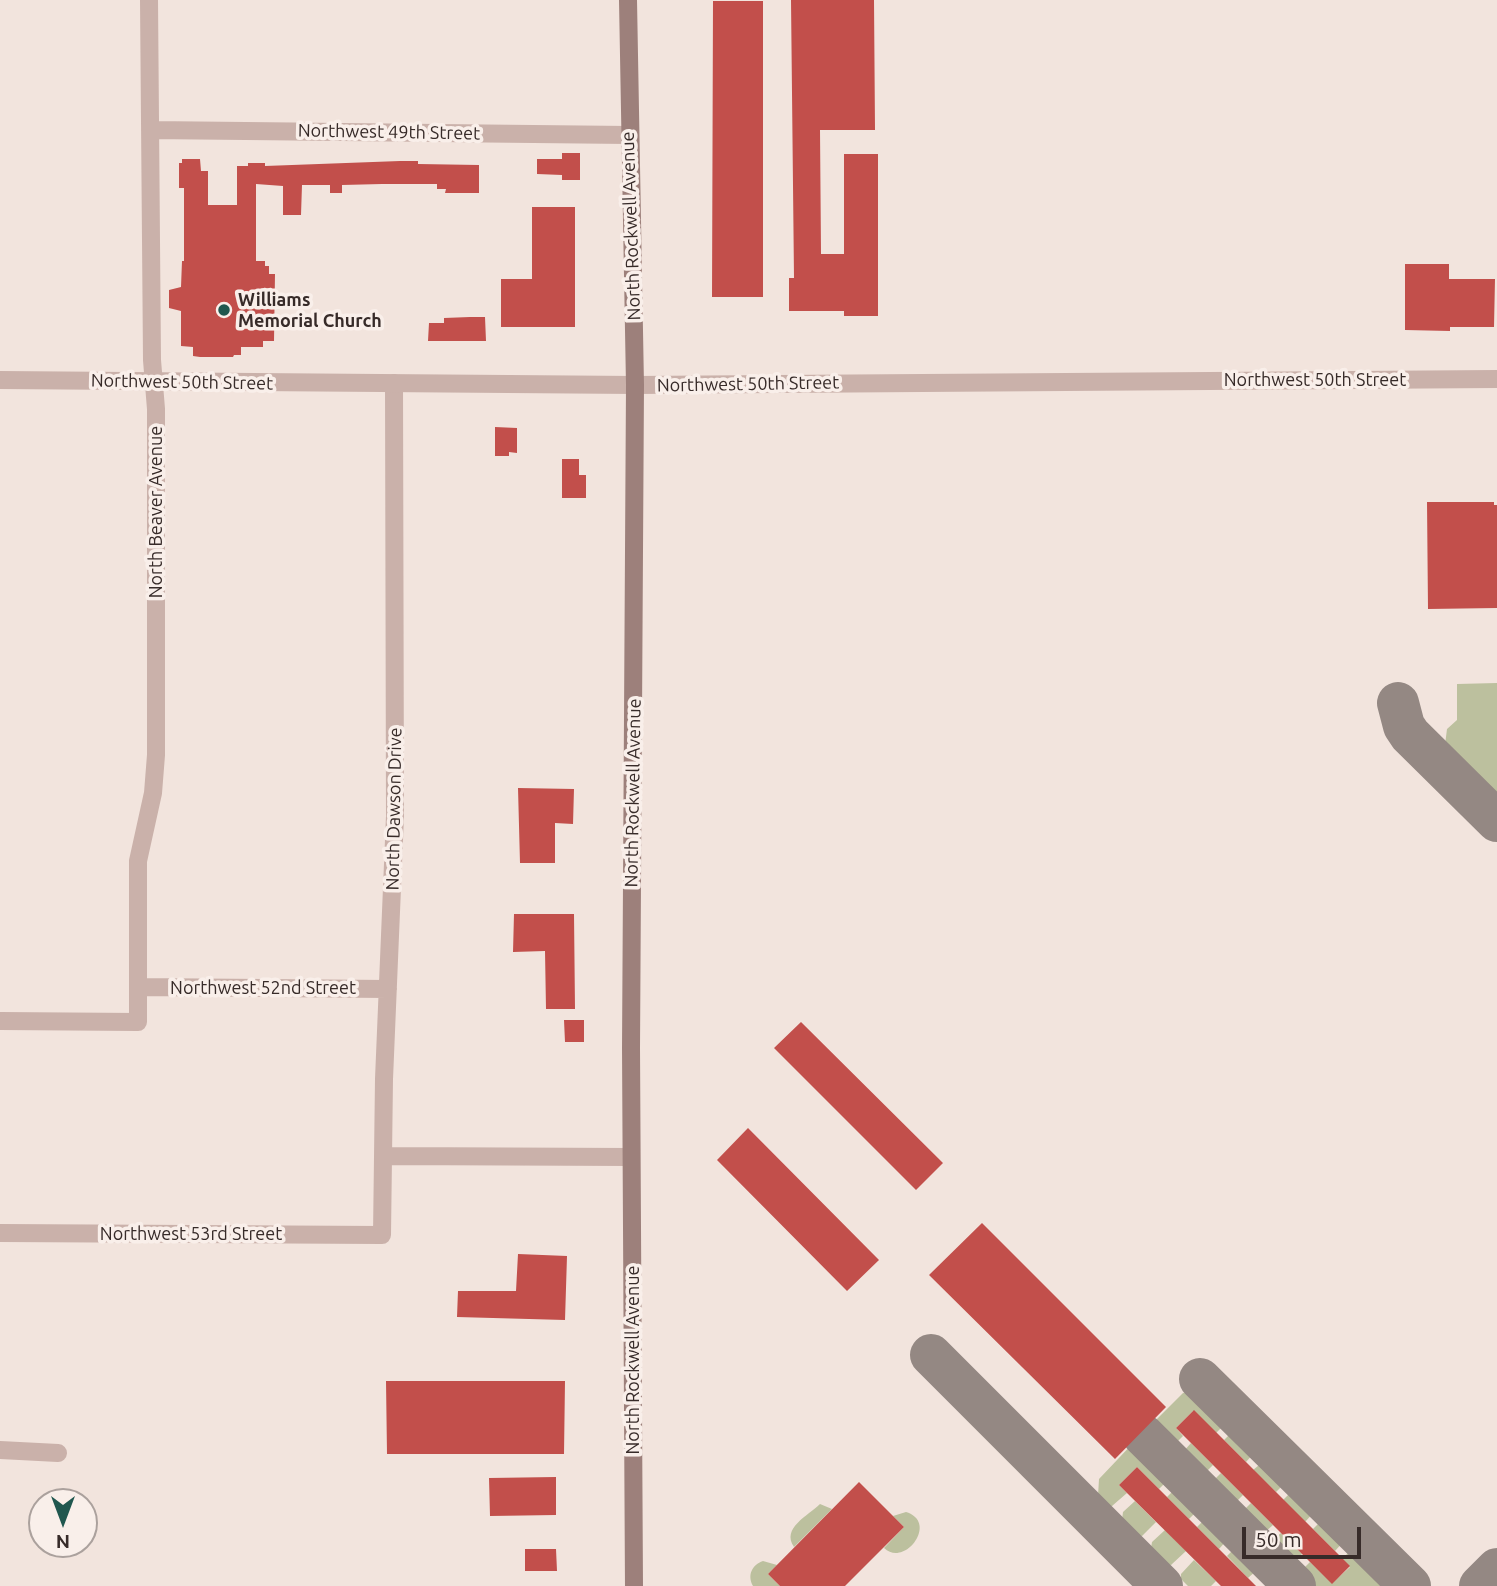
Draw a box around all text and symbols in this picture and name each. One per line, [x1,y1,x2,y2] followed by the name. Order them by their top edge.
[298,120,480,144] street label: Northwest 49th Street
[617,131,645,321] street label: North Rockwell Avenue
[238,289,382,332] place label: Williams Memorial Church
[216,302,232,318] marker: Williams Memorial Church
[1224,369,1406,391] street label: Northwest 50th Street
[91,370,273,394] street label: Northwest 50th Street
[657,372,839,396] street label: Northwest 50th Street
[145,426,167,598] street label: North Beaver Avenue
[621,698,645,888] street label: North Rockwell Avenue
[382,727,406,891] street label: North Dawson Drive
[170,977,356,999] street label: Northwest 52nd Street
[100,1223,282,1245] street label: Northwest 53rd Street
[622,1266,644,1454] street label: North Rockwell Avenue
[28,1488,98,1558] north arrow
[1245,1512,1364,1556] scale bar
[1255,1527,1302,1551] text: 50 m
[56,1531,70,1553] text: N

